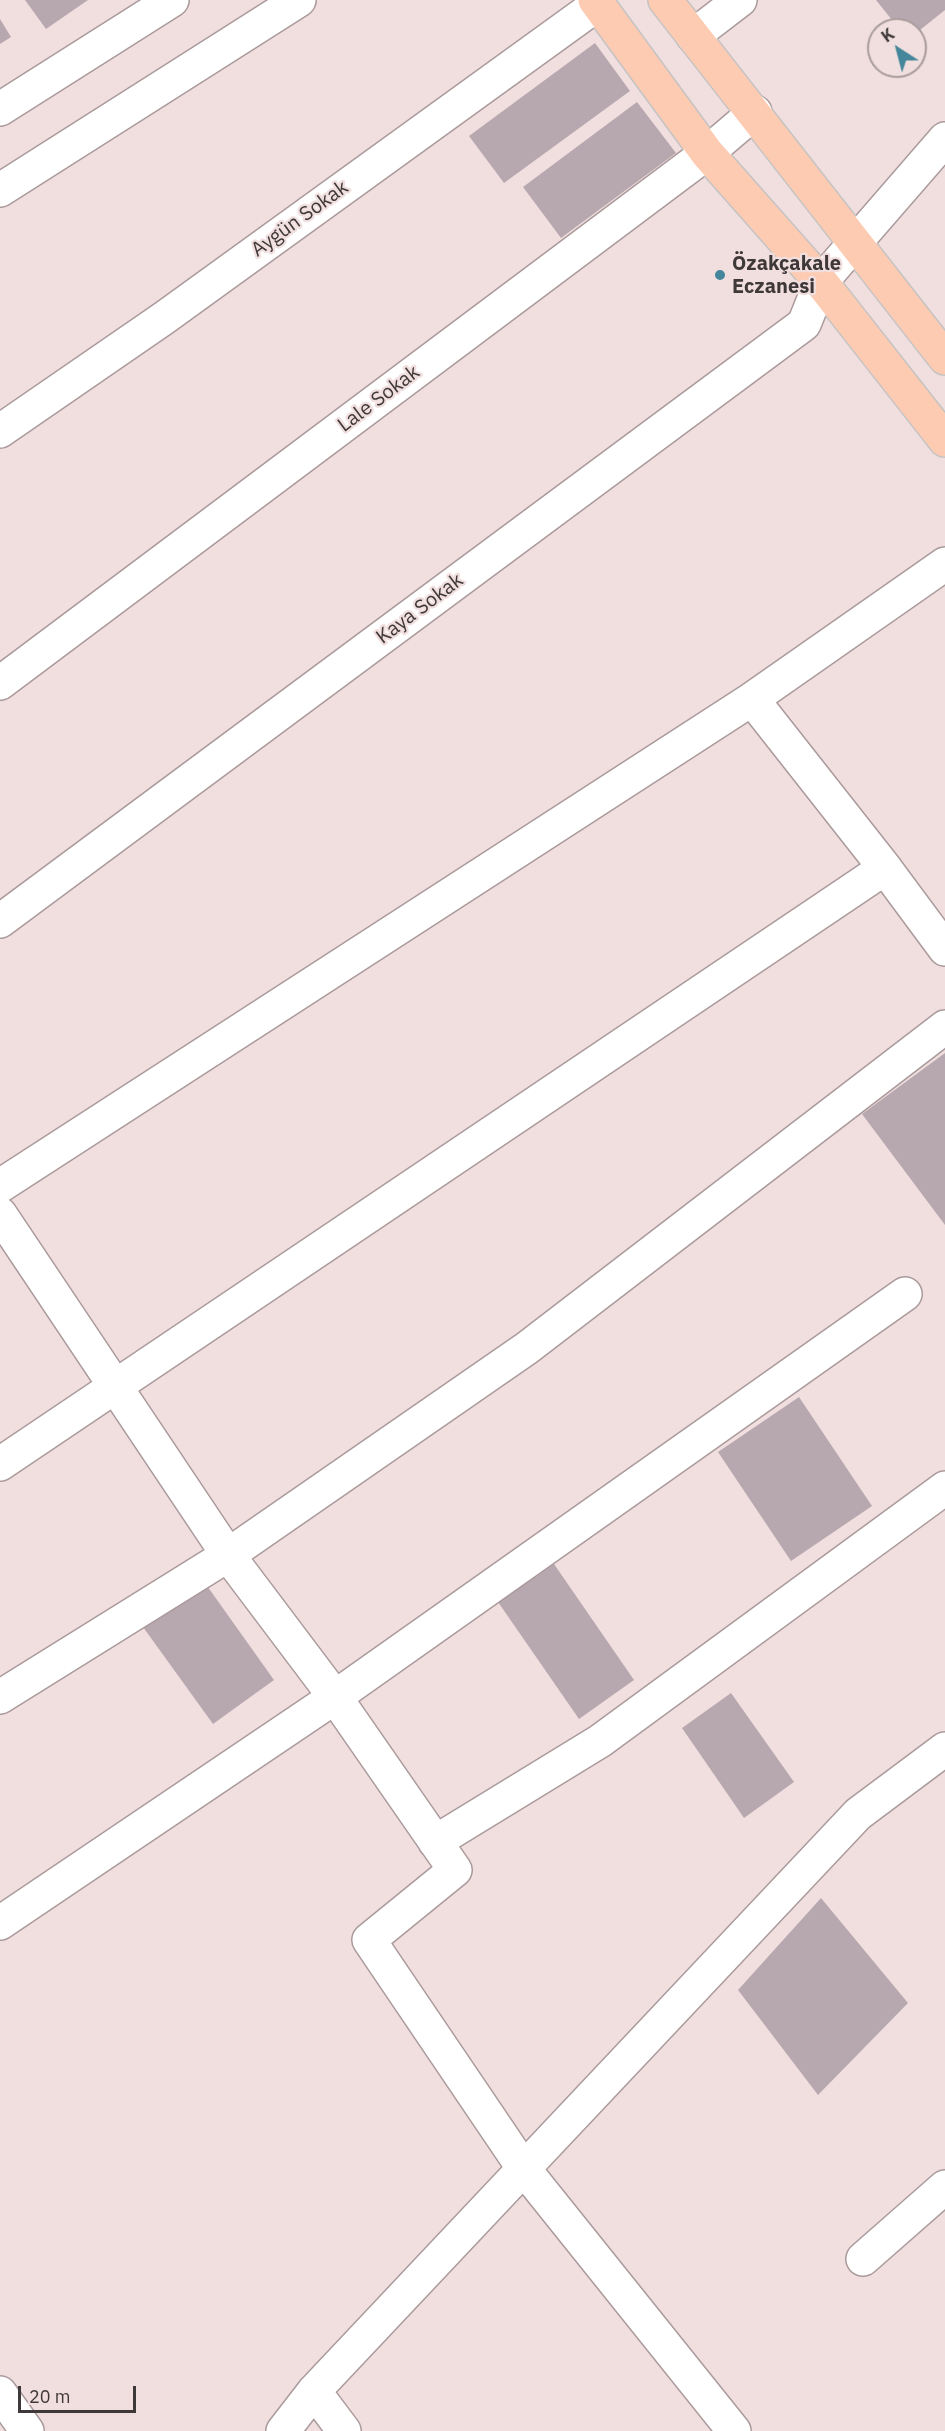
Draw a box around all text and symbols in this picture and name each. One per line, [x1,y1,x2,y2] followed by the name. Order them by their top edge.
[867,18,927,78] north arrow
[877,24,898,46] text: K
[247,176,353,262] street label: Aygün Sokak
[732,252,841,299] place label: Özakçakale Eczanesi
[713,268,727,282] marker: Özakçakale Eczanesi
[333,360,425,438] street label: Lale Sokak
[372,569,468,649] street label: Kaya Sokak
[21,2374,140,2412] scale bar
[29,2385,71,2408] text: 20 m

